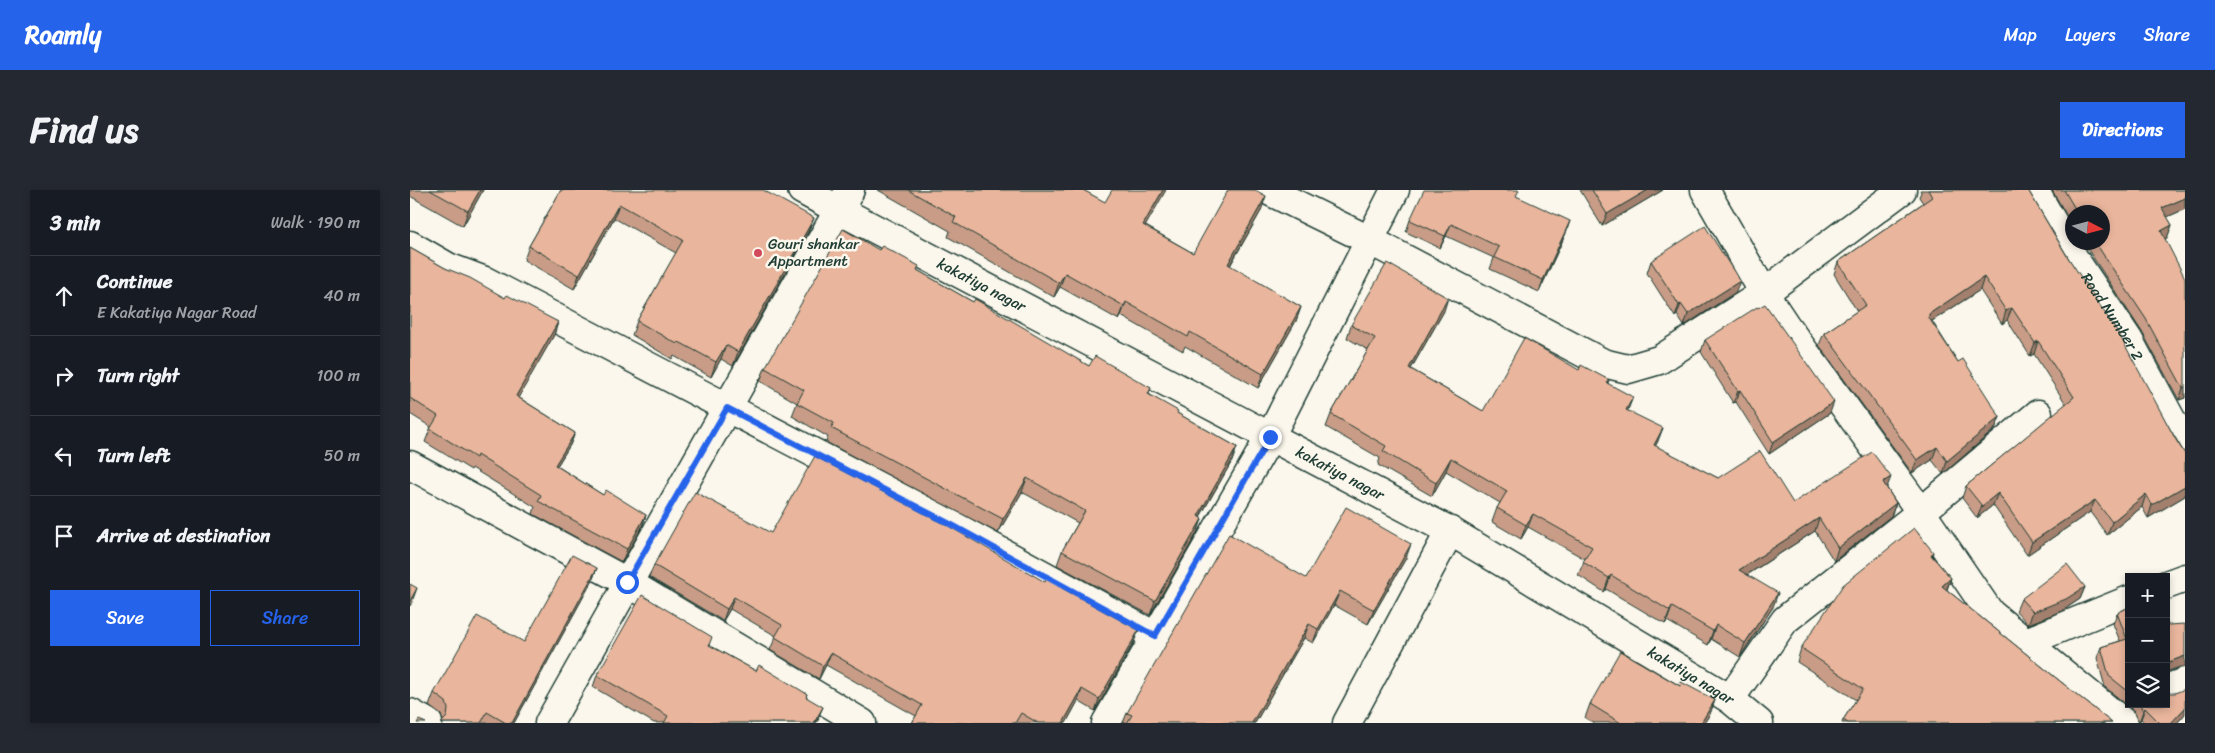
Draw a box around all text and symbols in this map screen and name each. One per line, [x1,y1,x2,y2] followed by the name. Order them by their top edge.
[25,14,101,56] text: Roamly
[2004,19,2037,51] text: Map
[2065,19,2116,51] text: Layers
[2144,19,2190,51] text: Share
[30,99,138,161] text: Find us
[2060,102,2185,158] button: Directions
[50,204,100,242] text: 3 min
[2065,205,2110,250] north arrow
[271,208,360,237] text: Walk · 190 m
[767,231,860,274] place label: Gouri shankar Appartment
[752,247,764,259] marker: Gouri shankar Appartment
[932,251,1031,319] street label: kakatiya nagar
[97,265,173,298] text: Continue
[2074,267,2151,366] street label: Road Number 2
[323,281,360,310] text: 40 m
[50,282,78,310] icon: ahead
[97,298,256,327] text: E Kakatiya Nagar Road
[97,359,179,392] text: Turn right
[316,361,360,390] text: 100 m
[50,362,78,390] icon: right
[1259,426,1282,449] route end
[97,439,170,472] text: Turn left
[1291,439,1390,508] street label: kakatiya nagar
[324,441,360,470] text: 50 m
[50,442,78,470] icon: left
[97,519,270,552] text: Arrive at destination
[50,522,78,550] icon: arrive
[616,571,639,594] route start
[2125,573,2170,708] map controls
[2125,573,2170,618] button: +
[50,590,200,646] button: Save
[210,590,360,646] button: Share
[2125,618,2170,663] button: −
[1642,639,1740,712] street label: kakatiya nagar
[2125,663,2170,708] button: layers

